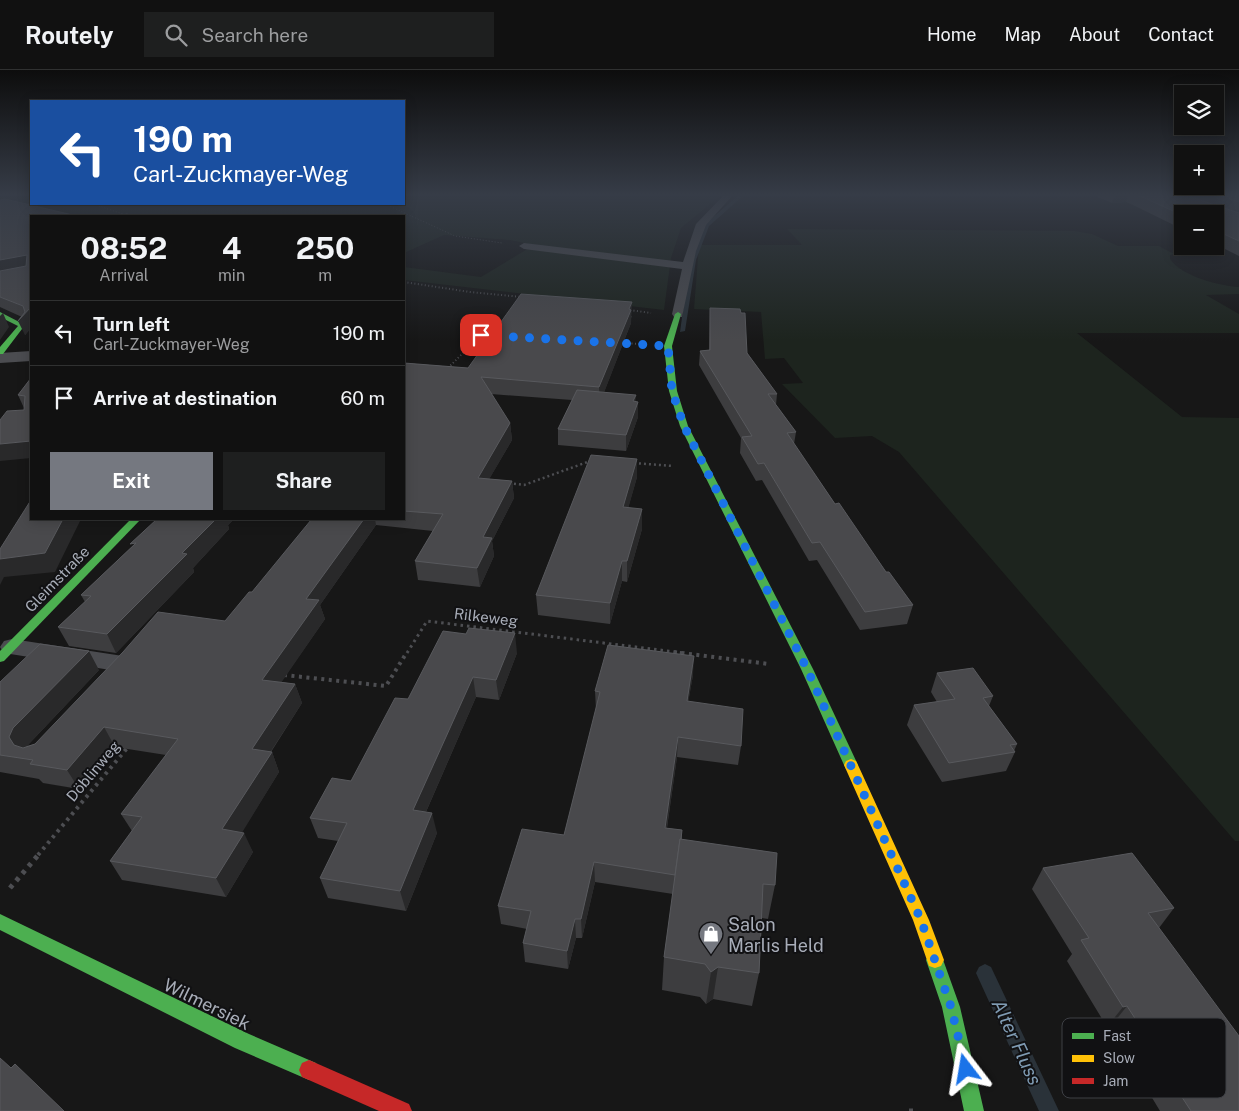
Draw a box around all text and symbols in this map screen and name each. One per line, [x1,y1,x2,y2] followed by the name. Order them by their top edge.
[144,12,494,57] search box
[25,21,114,49] text: Routely
[162,21,190,49] icon: search
[202,24,308,46] text: Search here
[927,24,977,45] text: Home
[1005,24,1041,45] text: Map
[1069,24,1120,45] text: About
[1148,24,1214,45] text: Contact
[1174,85,1224,255] map controls
[1174,85,1224,135] button: layers
[133,119,233,160] text: 190 m
[50,120,115,185] icon: left
[1174,145,1224,195] button: +
[133,161,349,187] text: Carl-Zuckmayer-Weg
[1174,205,1224,255] button: −
[81,230,167,266] text: 08:52
[222,230,241,266] text: 4
[296,230,354,266] text: 250
[99,266,149,285] text: Arrival
[218,266,245,285] text: min
[318,266,332,285] text: m
[93,313,170,335] text: Turn left
[460,314,502,356] pin
[50,319,78,347] icon: left
[467,321,495,349] icon: arrive
[333,322,385,344] text: 190 m
[93,335,250,354] text: Carl-Zuckmayer-Weg
[50,384,78,412] icon: arrive
[93,387,277,409] text: Arrive at destination
[341,387,385,409] text: 60 m
[50,452,213,510] button: Exit
[223,452,385,510] button: Share
[21,543,93,615] street label: Gleimstraße
[453,605,519,629] street label: Rilkeweg
[63,737,123,805] street label: Döblinweg
[728,914,824,956] place label: Salon Marlis Held
[698,921,724,955] shop icon: Salon Marlis Held
[160,974,254,1034] street label: Wilmersiek
[988,996,1046,1088] water label: Alter Fluss
[1062,1018,1226,1098] legend
[1103,1028,1131,1044] text: Fast
[939,1042,991,1094] position arrow
[1103,1050,1135,1066] text: Slow
[1103,1073,1128,1089] text: Jam

